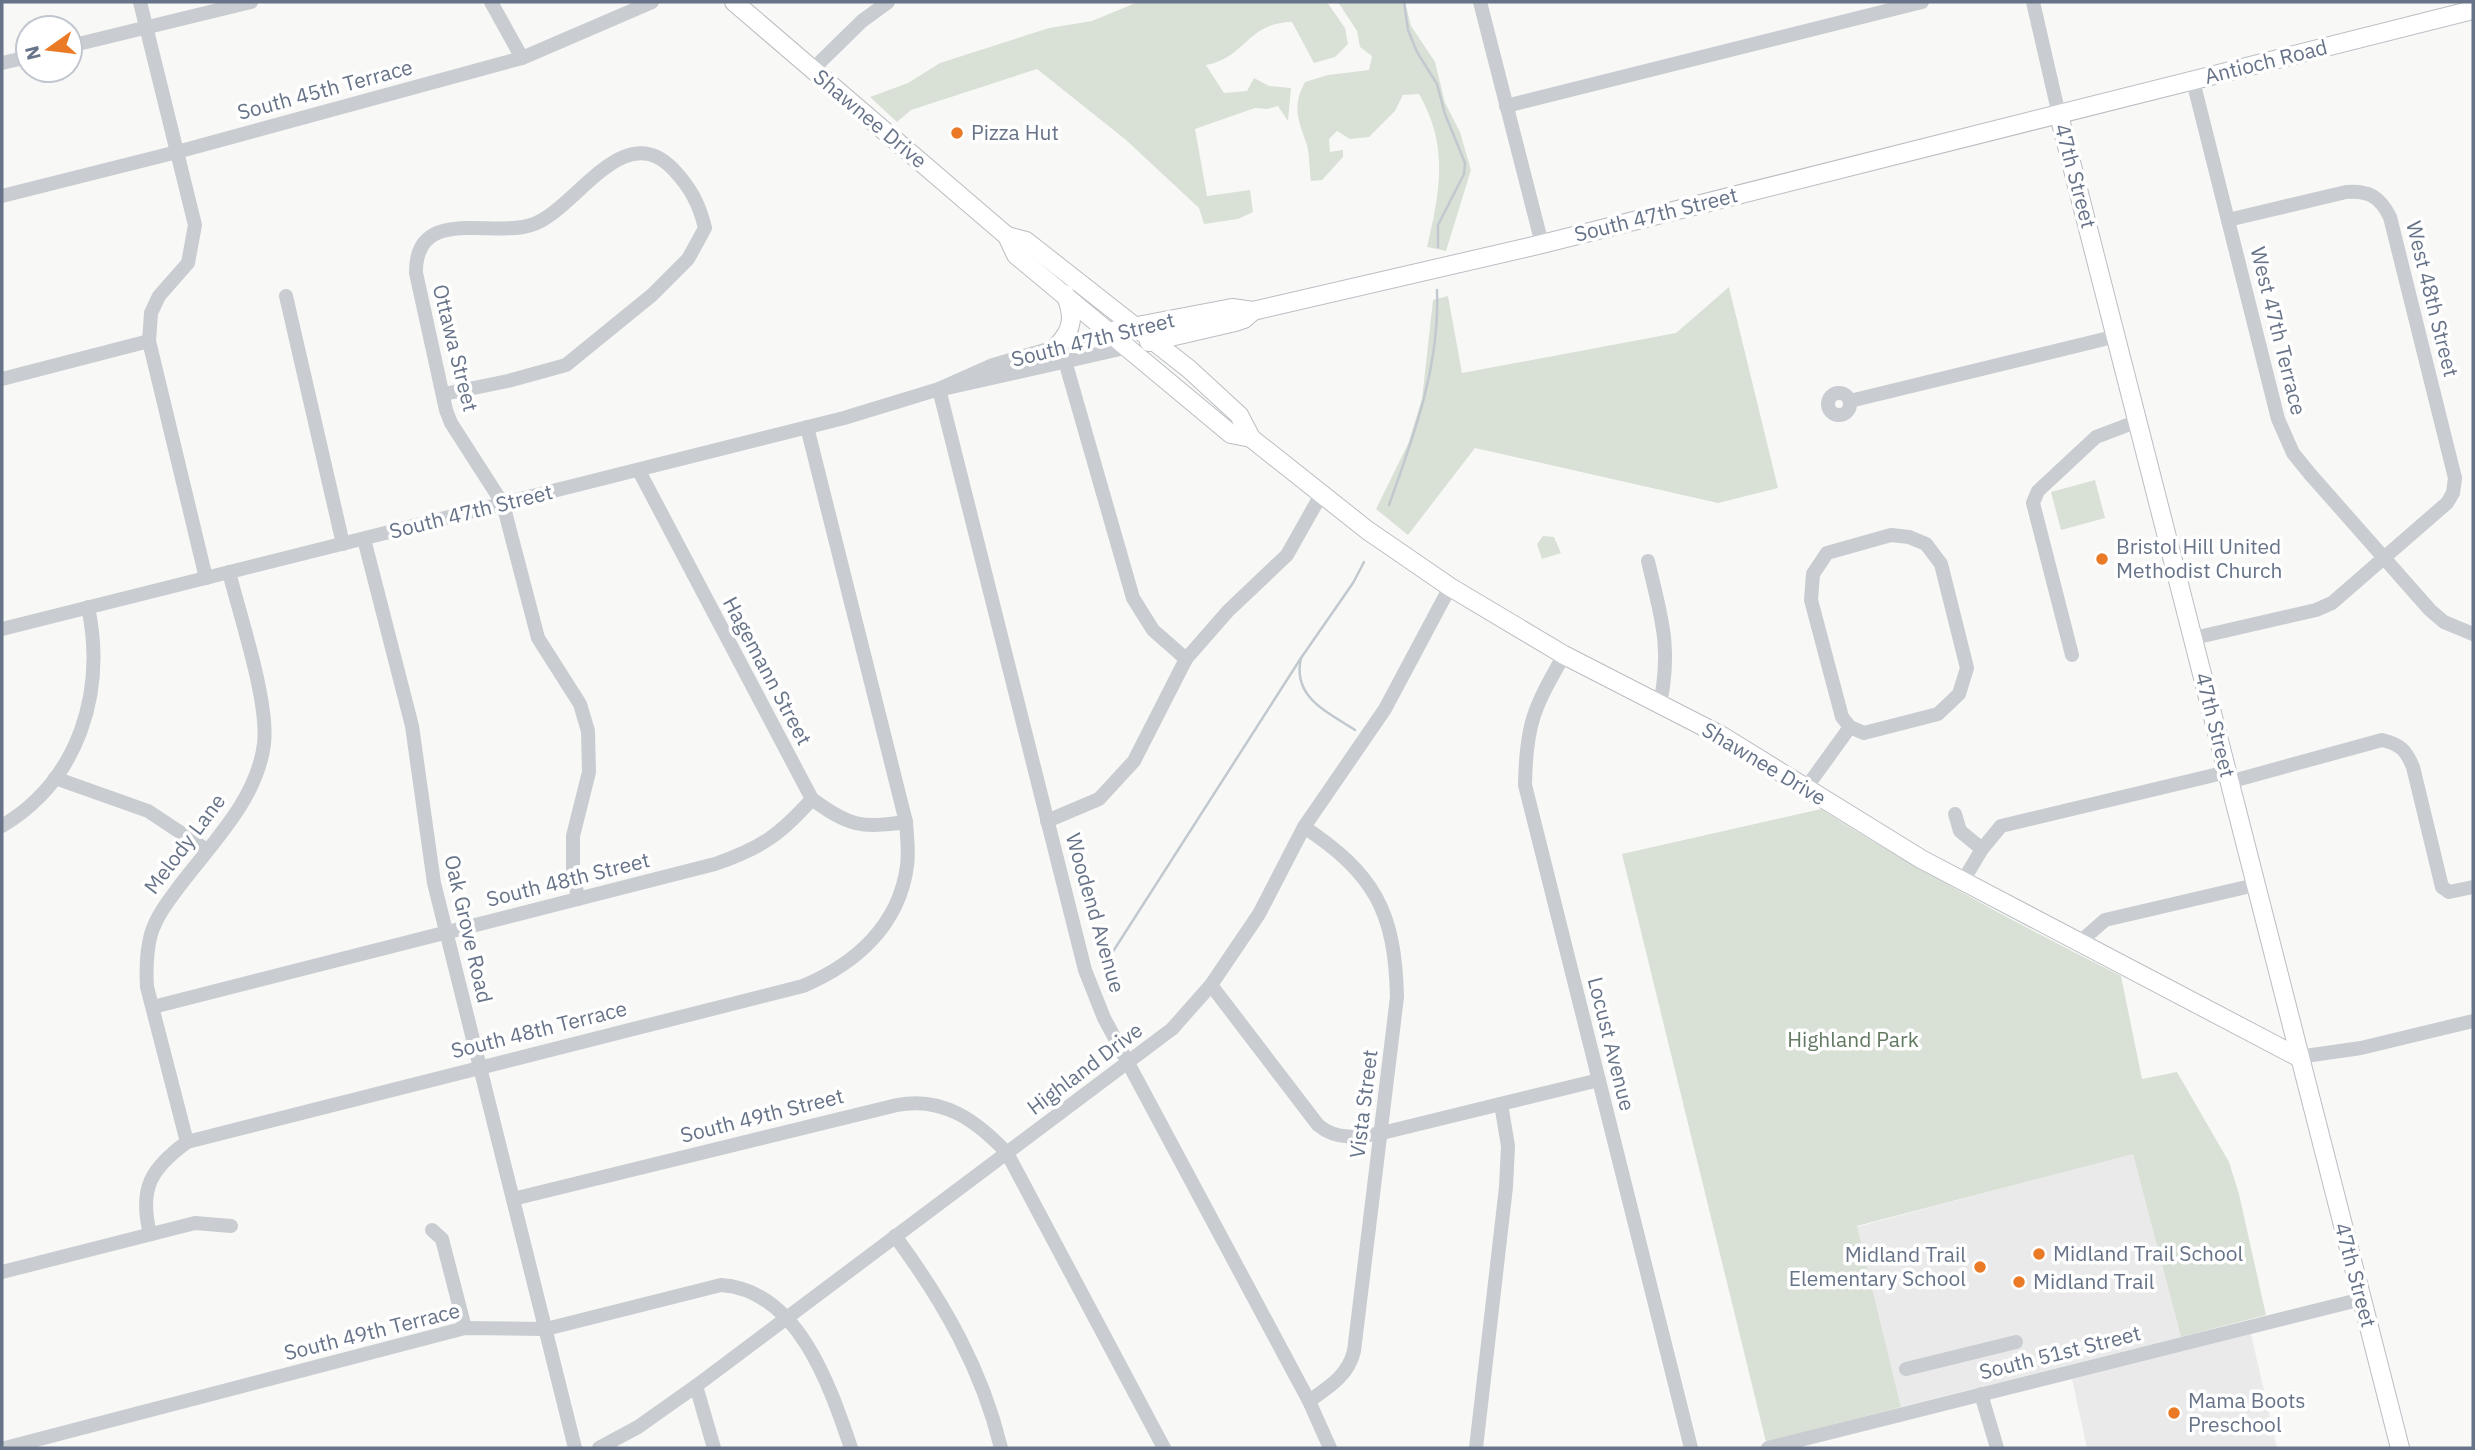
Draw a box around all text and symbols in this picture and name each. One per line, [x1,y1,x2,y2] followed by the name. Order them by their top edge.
[14,14,84,84] north arrow
[2201,32,2330,90] street label: Antioch Road
[19,44,46,63] text: N
[234,52,415,126] street label: South 45th Terrace
[808,62,933,174] street label: Shawnee Drive
[971,118,1059,146] place label: Pizza Hut
[2049,120,2103,231] street label: 47th Street
[949,125,965,141] marker: Pizza Hut
[1571,180,1740,248] street label: South 47th Street
[2400,218,2466,379] street label: West 48th Street
[2245,244,2313,418] street label: West 47th Terrace
[427,281,485,414] street label: Ottawa Street
[1008,305,1177,373] street label: South 47th Street
[386,477,555,545] street label: South 47th Street
[2116,532,2282,584] place label: Bristol Hill United Methodist Church
[2094,551,2110,567] marker: Bristol Hill United Methodist Church
[717,591,819,750] street label: Hagemann Street
[2189,669,2243,780] street label: 47th Street
[1697,715,1832,811] street label: Shawnee Drive
[137,788,231,899] street label: Melody Lane
[1060,830,1132,996] street label: Woodend Avenue
[483,845,652,913] street label: South 48th Street
[438,852,500,1005] street label: Oak Grove Road
[1582,974,1642,1114] street label: Locust Avenue
[448,994,630,1064] street label: South 48th Terrace
[1021,1016,1148,1121] street label: Highland Drive
[1787,1025,1919,1053] park label: Highland Park
[1342,1048,1384,1160] street label: Vista Street
[677,1081,846,1149] street label: South 49th Street
[2329,1219,2383,1330] street label: 47th Street
[2053,1239,2244,1267] place label: Midland Trail School
[1789,1240,1966,1292] place label: Midland Trail Elementary School
[2031,1246,2047,1262] marker: Midland Trail School
[1972,1259,1988,1275] marker: Midland Trail Elementary School
[2033,1267,2155,1295] place label: Midland Trail
[2011,1274,2027,1290] marker: Midland Trail
[281,1296,463,1366] street label: South 49th Terrace
[1976,1318,2143,1386] street label: South 51st Street
[2188,1386,2306,1438] place label: Mama Boots Preschool
[2166,1405,2182,1421] marker: Mama Boots Preschool

